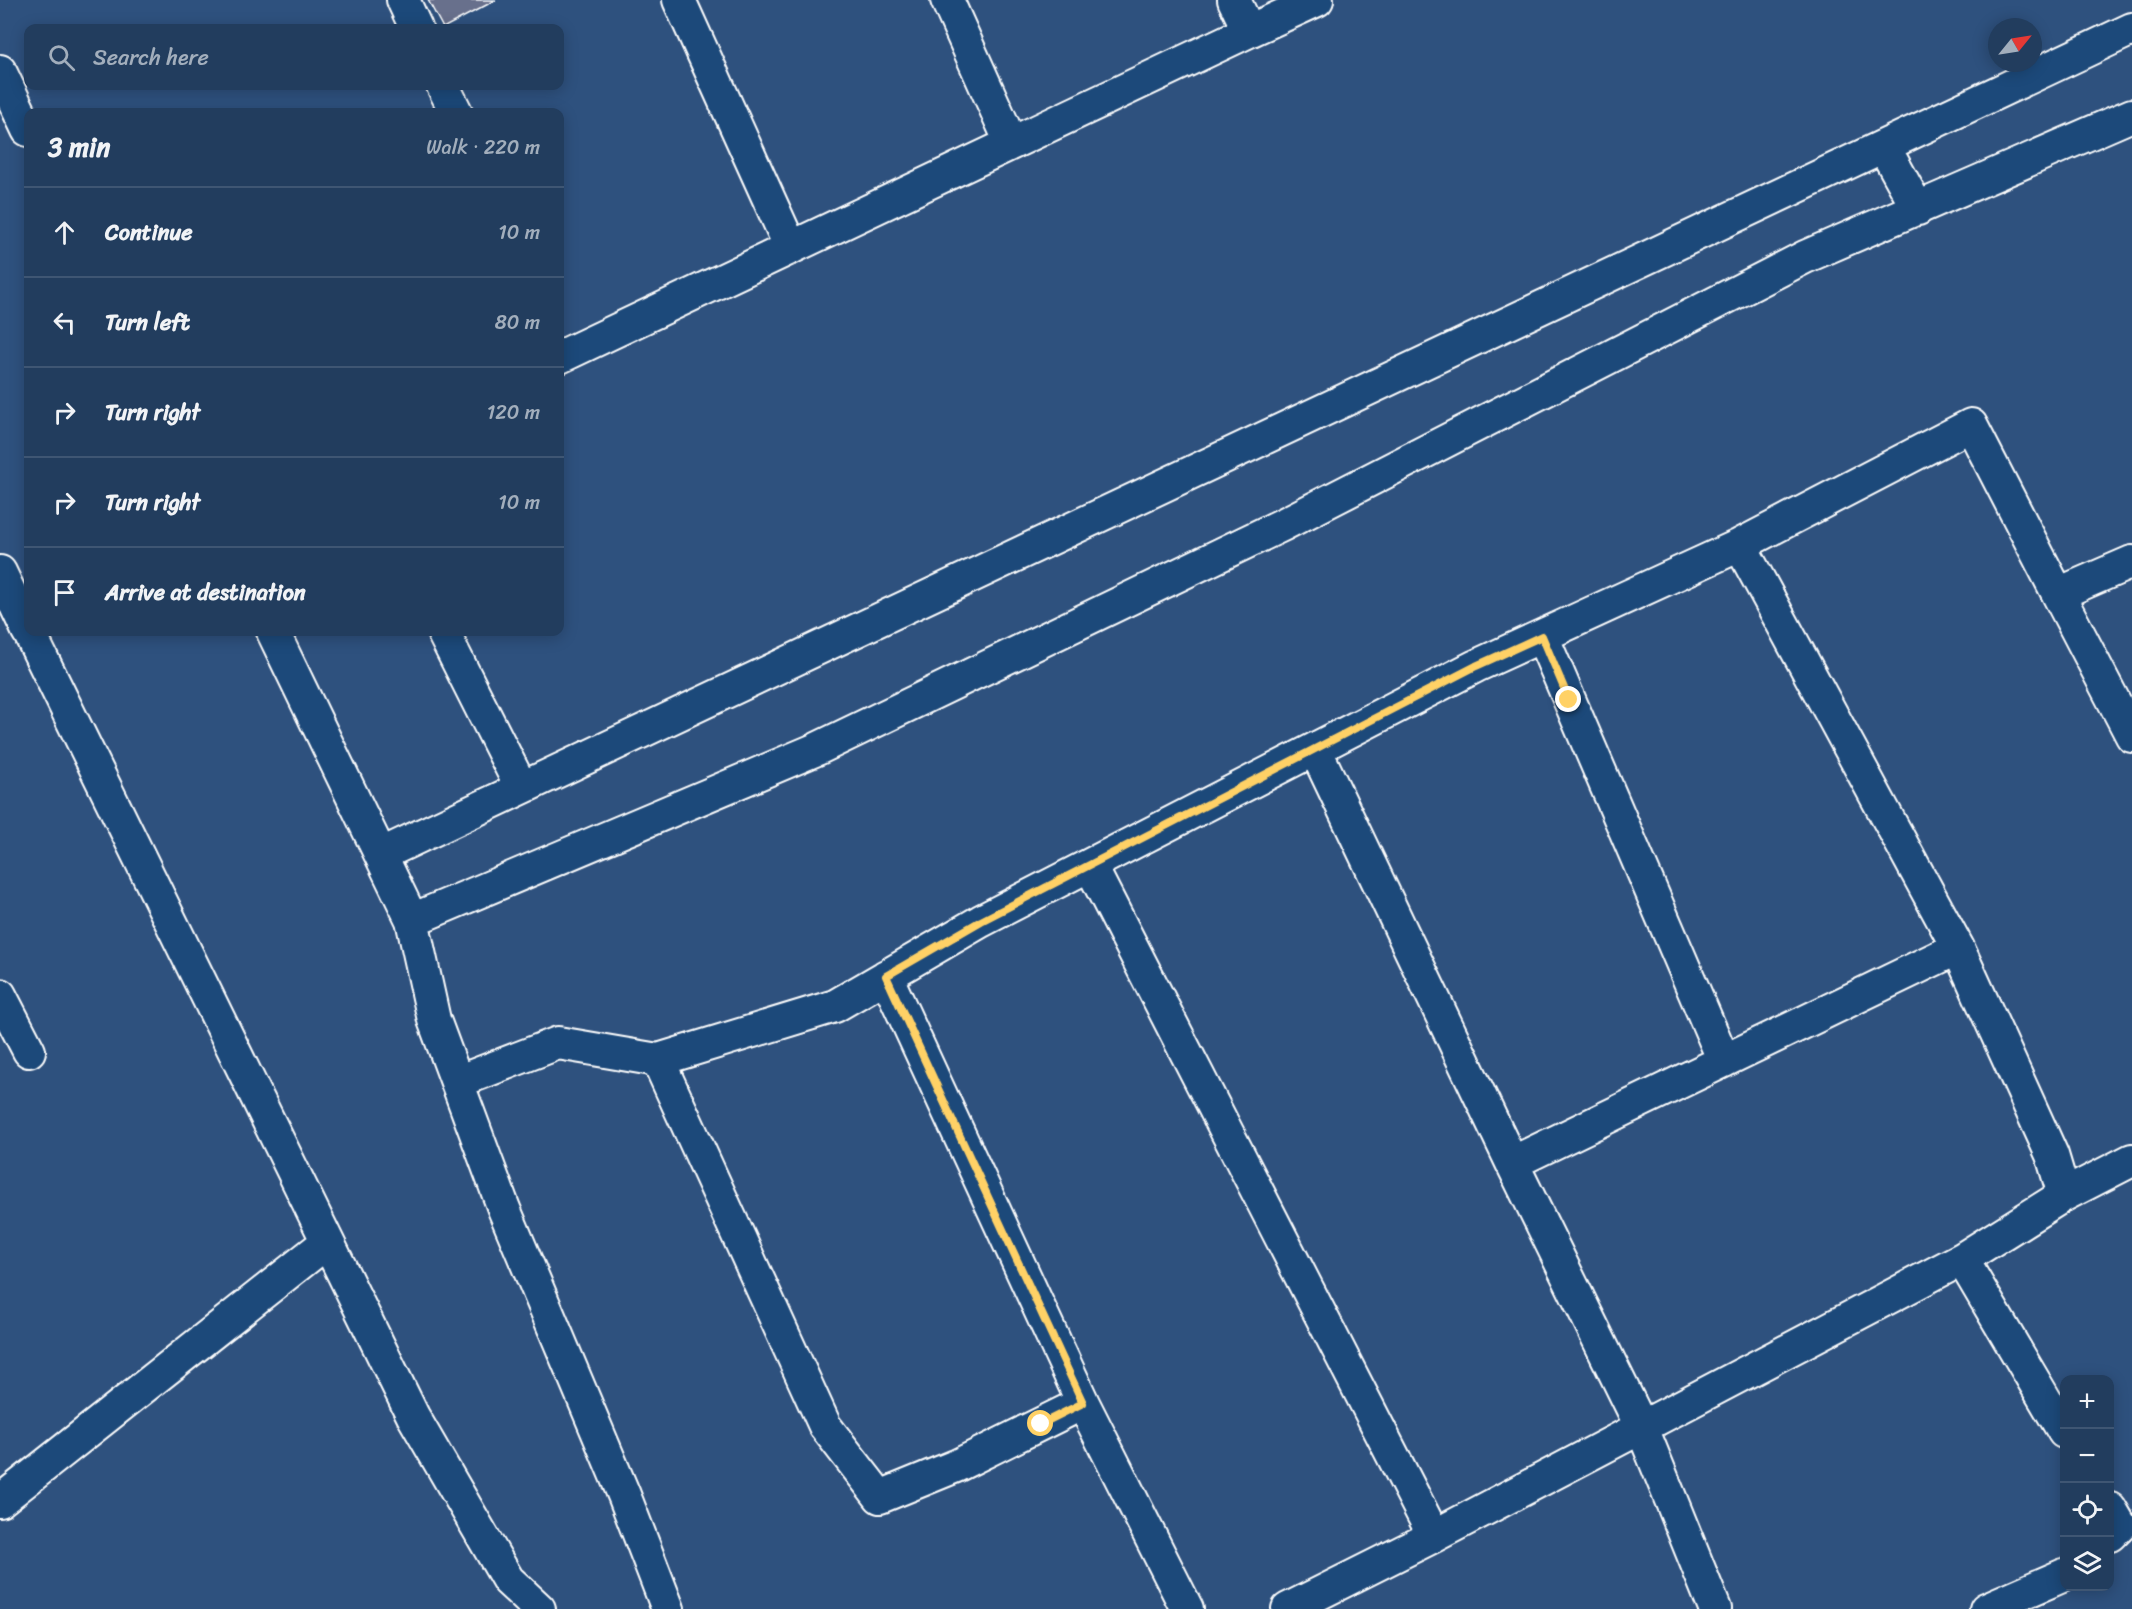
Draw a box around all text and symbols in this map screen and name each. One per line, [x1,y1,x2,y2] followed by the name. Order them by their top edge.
[1988,18,2042,72] north arrow
[24,24,564,90] search box
[93,38,209,77] text: Search here
[45,41,78,74] icon: search
[48,124,110,170] text: 3 min
[426,130,540,165] text: Walk · 220 m
[105,213,193,252] text: Continue
[498,215,540,250] text: 10 m
[48,216,81,249] icon: ahead
[105,303,190,342] text: Turn left
[495,305,540,340] text: 80 m
[48,306,81,339] icon: left
[105,393,200,432] text: Turn right
[487,395,540,430] text: 120 m
[48,396,81,429] icon: right
[105,483,200,522] text: Turn right
[498,485,540,520] text: 10 m
[48,486,81,519] icon: right
[105,573,306,612] text: Arrive at destination
[48,576,81,609] icon: arrive
[1555,686,1581,712] route end
[2060,1375,2114,1591] map controls
[2060,1375,2114,1429] button: +
[1027,1410,1053,1436] route start
[2060,1429,2114,1483] button: −
[2060,1483,2114,1537] button: locate
[2060,1537,2114,1591] button: layers

